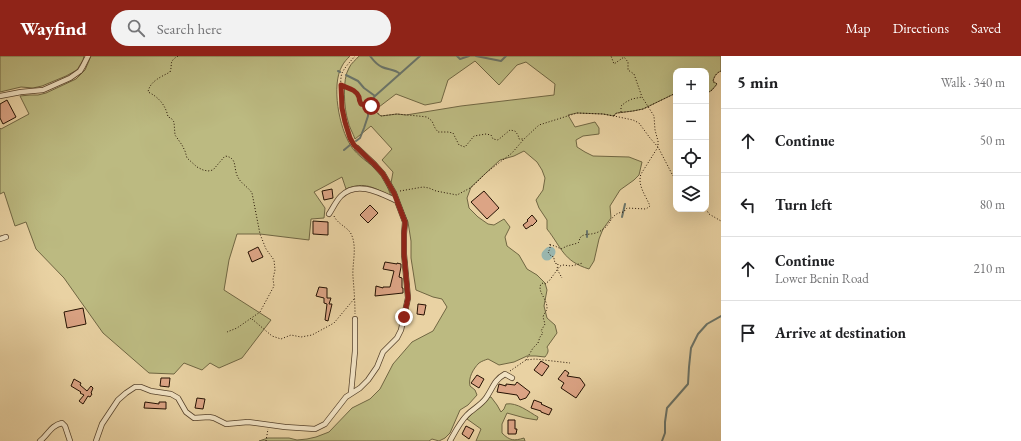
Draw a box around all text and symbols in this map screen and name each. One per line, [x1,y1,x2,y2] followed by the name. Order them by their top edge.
[111,10,391,46] search box
[20,16,87,41] text: Wayfind
[125,17,147,39] icon: search
[157,19,222,38] text: Search here
[845,19,871,37] text: Map
[893,19,949,37] text: Directions
[971,19,1001,37] text: Saved
[673,68,709,212] map controls
[673,68,709,104] button: +
[737,71,778,93] text: 5 min
[941,74,1005,91] text: Walk · 340 m
[362,97,380,115] route start
[673,104,709,140] button: −
[737,130,759,152] icon: ahead
[775,131,835,150] text: Continue
[980,132,1005,149] text: 50 m
[673,140,709,176] button: locate
[673,176,709,212] button: layers
[737,194,759,216] icon: left
[775,195,832,214] text: Turn left
[980,196,1005,213] text: 80 m
[775,251,835,270] text: Continue
[737,258,759,280] icon: ahead
[974,260,1005,277] text: 210 m
[775,270,869,287] text: Lower Benin Road
[395,308,413,326] route end
[737,322,759,344] icon: arrive
[775,323,906,342] text: Arrive at destination

